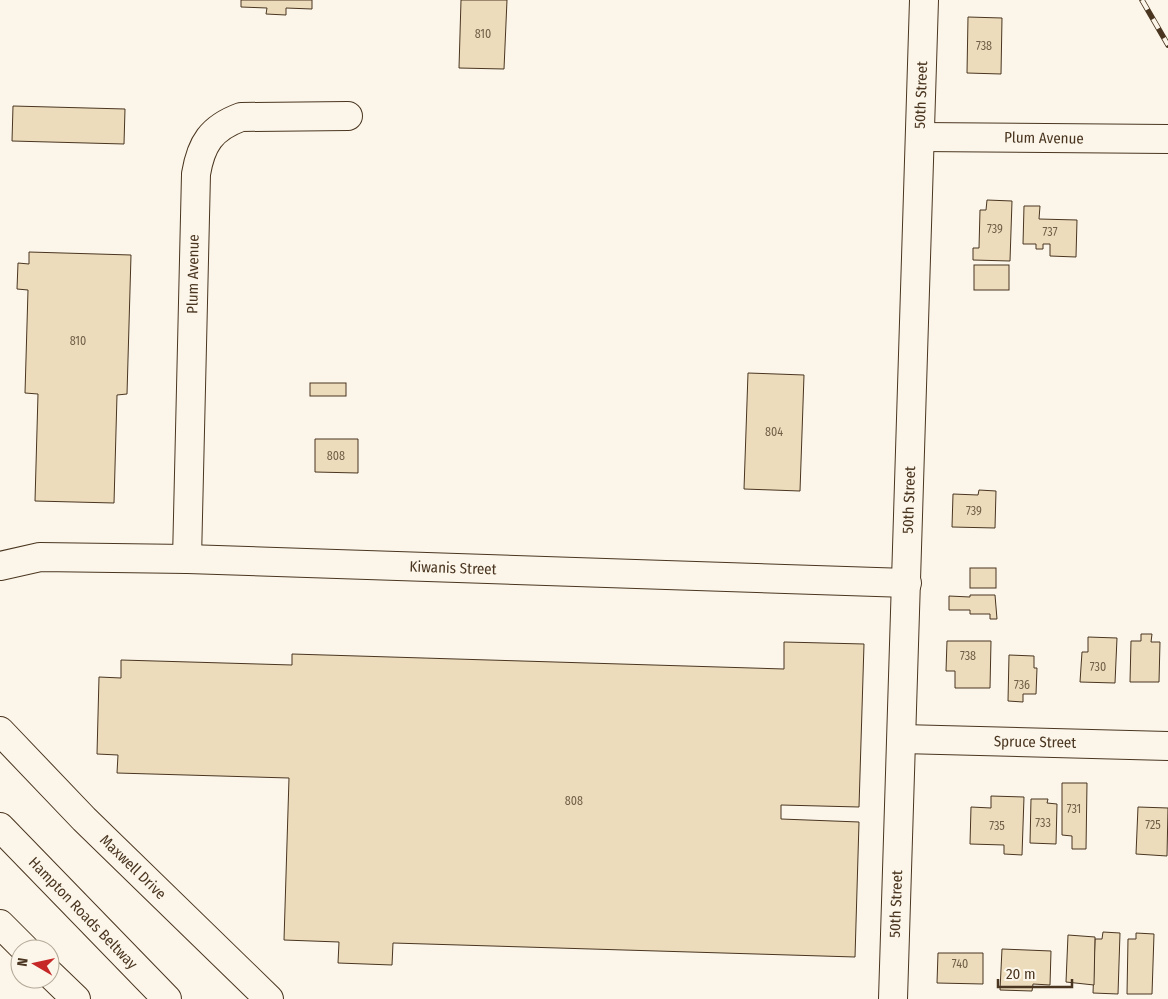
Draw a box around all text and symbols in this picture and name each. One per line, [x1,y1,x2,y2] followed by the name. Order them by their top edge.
[475,27,491,41] house number: 810
[976,39,992,53] house number: 738
[911,61,931,129] street label: 50th Street
[1004,128,1084,148] street label: Plum Avenue
[987,222,1003,236] house number: 739
[1043,225,1058,239] house number: 737
[183,234,203,314] street label: Plum Avenue
[70,334,86,348] house number: 810
[765,425,783,439] house number: 804
[327,449,345,463] house number: 808
[899,466,919,534] street label: 50th Street
[966,504,982,518] house number: 739
[409,557,497,579] street label: Kiwanis Street
[960,649,976,663] house number: 738
[1090,660,1106,674] house number: 730
[1014,678,1030,692] house number: 736
[994,732,1076,752] street label: Spruce Street
[565,794,583,808] house number: 808
[1067,802,1081,816] house number: 731
[1035,816,1051,830] house number: 733
[1145,818,1161,832] house number: 725
[989,819,1005,833] house number: 735
[96,831,170,903] street label: Maxwell Drive
[25,853,141,973] street label: Hampton Roads Beltway
[886,870,906,938] street label: 50th Street
[10,939,60,989] north arrow
[998,956,1072,988] scale bar
[14,957,32,968] text: N
[952,957,968,971] house number: 740
[1006,965,1036,983] text: 20 m

